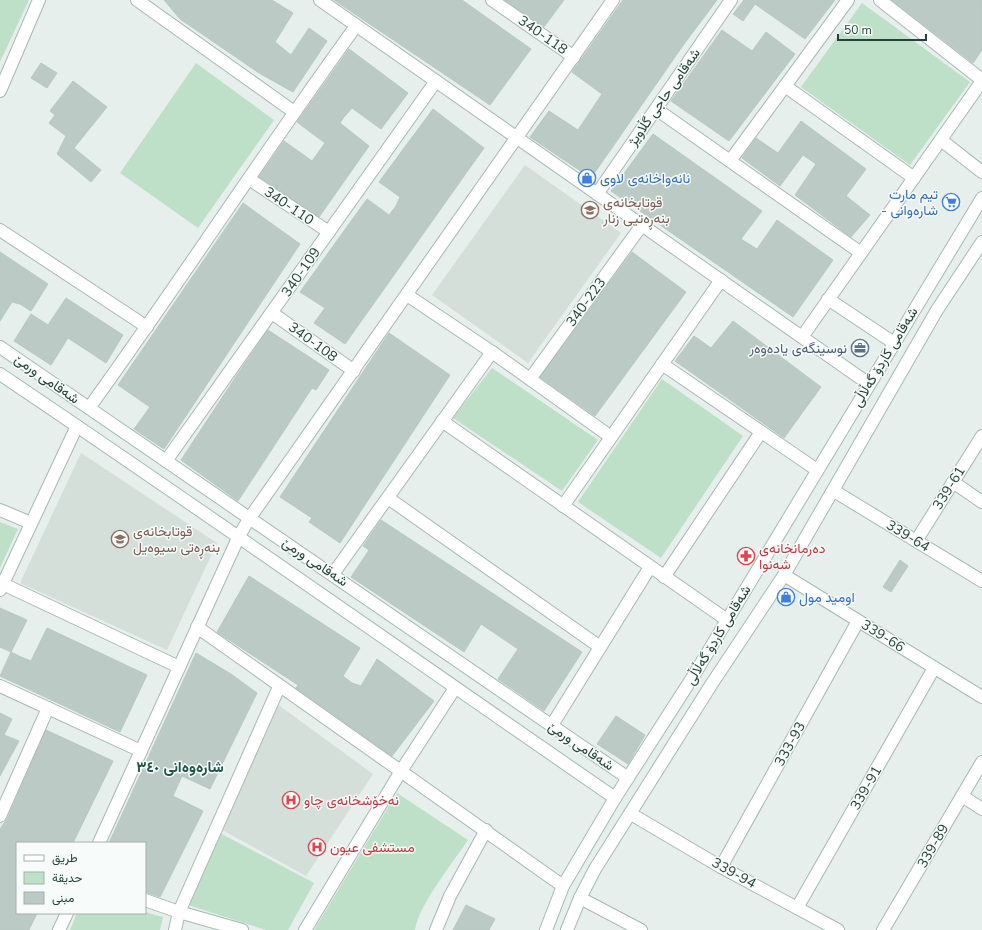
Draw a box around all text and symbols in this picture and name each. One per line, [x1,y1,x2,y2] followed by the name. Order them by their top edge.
[514,11,572,59] street label: 340-118
[838,16,926,42] scale bar
[844,22,872,38] text: 50 m
[623,44,705,150] street label: شەقامی حاجی گڵاویژ
[577,168,597,188] shop icon: نانەواخانەی لاوی
[600,169,690,188] place label: نانەواخانەی لاوی
[260,182,318,230] street label: 340-110
[881,185,938,220] place label: تیم مارت - شارەوانی
[941,192,961,212] supermarket icon: تیم مارت - شارەوانی
[602,193,670,230] place label: قوتابخانەی بنەڕەتیی زنار
[580,200,600,220] school or university icon: قوتابخانەی بنەڕەتیی زنار
[277,243,325,301] street label: 340-109
[562,274,610,330] street label: 340-223
[848,303,922,411] street label: شەقامی کاردۆ گەڵاڵی
[285,318,341,366] street label: 340-108
[850,338,870,358] office icon: نوسینگەی یادەوەر
[748,339,847,358] place label: نوسینگەی یادەوەر
[11,350,83,408] street label: شەقامی ورمێ
[928,463,970,513] street label: 339-61
[883,516,933,556] street label: 339-64
[133,522,220,559] place label: قوتابخانەی بنەڕەتی سیوەیل
[110,529,130,549] school or university icon: قوتابخانەی بنەڕەتی سیوەیل
[278,533,352,591] street label: شەقامی ورمێ
[759,539,826,574] place label: دەرمانخانەی شەنوا
[736,546,756,566] pharmacy icon: دەرمانخانەی شەنوا
[681,581,755,689] street label: شەقامی کاردۆ گەڵاڵی
[776,587,796,607] shop icon: اوميد مول
[799,588,855,607] place label: اوميد مول
[858,615,908,657] street label: 339-66
[544,717,618,775] street label: شەقامی ورمێ
[770,718,810,770] street label: 333-93
[136,757,224,777] district label: شارەوەانی ٣٤٠
[846,762,886,814] street label: 339-91
[281,790,301,810] hospital icon: نەخۆشخانەی چاو
[304,791,399,810] place label: نەخۆشخانەی چاو
[913,820,953,872] street label: 339-89
[307,837,327,857] hospital icon: مستشفى عيون
[330,838,415,857] place label: مستشفى عيون
[16,842,146,914] legend
[52,850,78,866] text: طريق
[708,853,760,893] street label: 339-94
[52,870,82,886] text: حديقة
[52,890,74,906] text: مبنى

